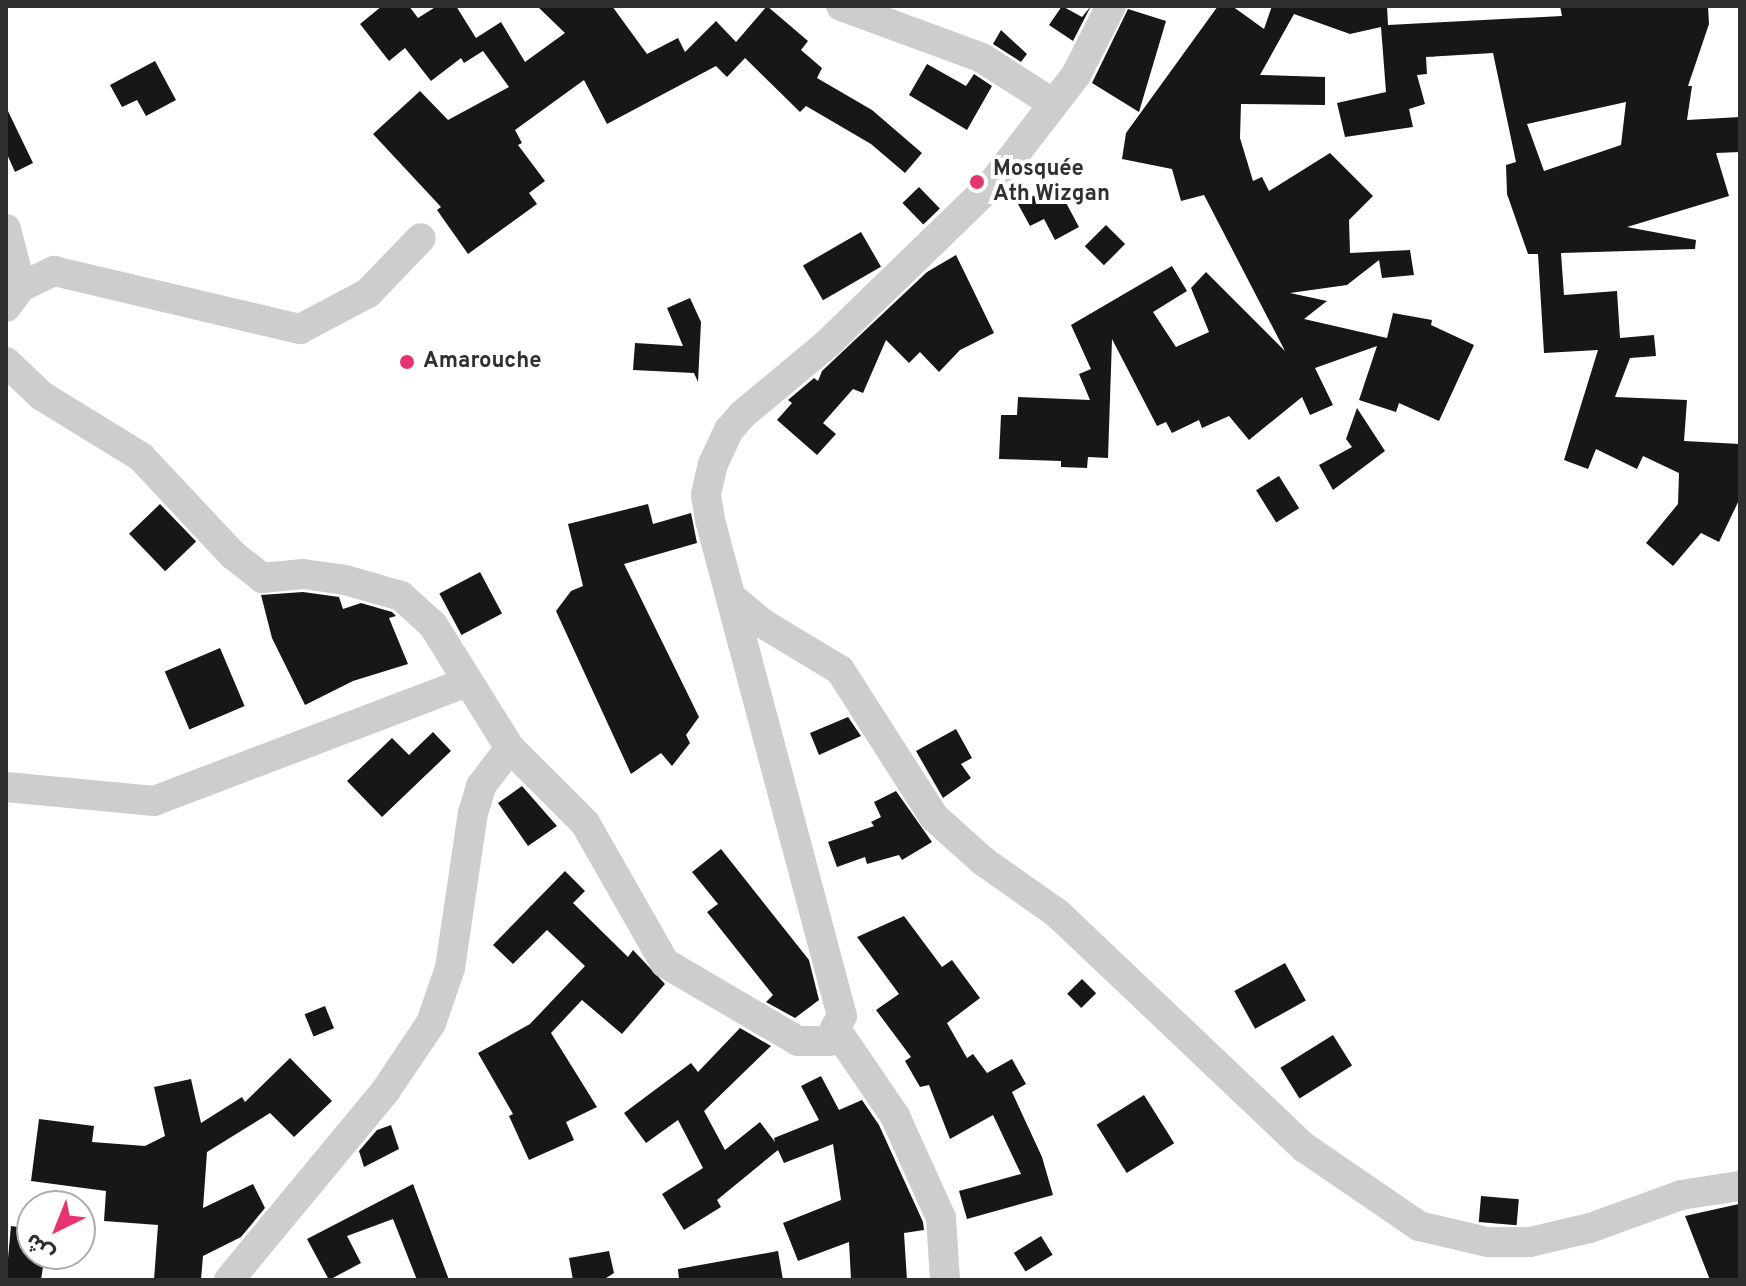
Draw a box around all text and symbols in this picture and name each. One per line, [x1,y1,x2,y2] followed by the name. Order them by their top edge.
[993,156,1110,208] place label: Mosquée Ath Wizgan
[968,173,986,191] marker: Mosquée Ath Wizgan
[423,349,542,375] place label: Amarouche
[398,353,416,371] marker: Amarouche
[16,1190,96,1270] north arrow
[20,1226,61,1267] text: ش

